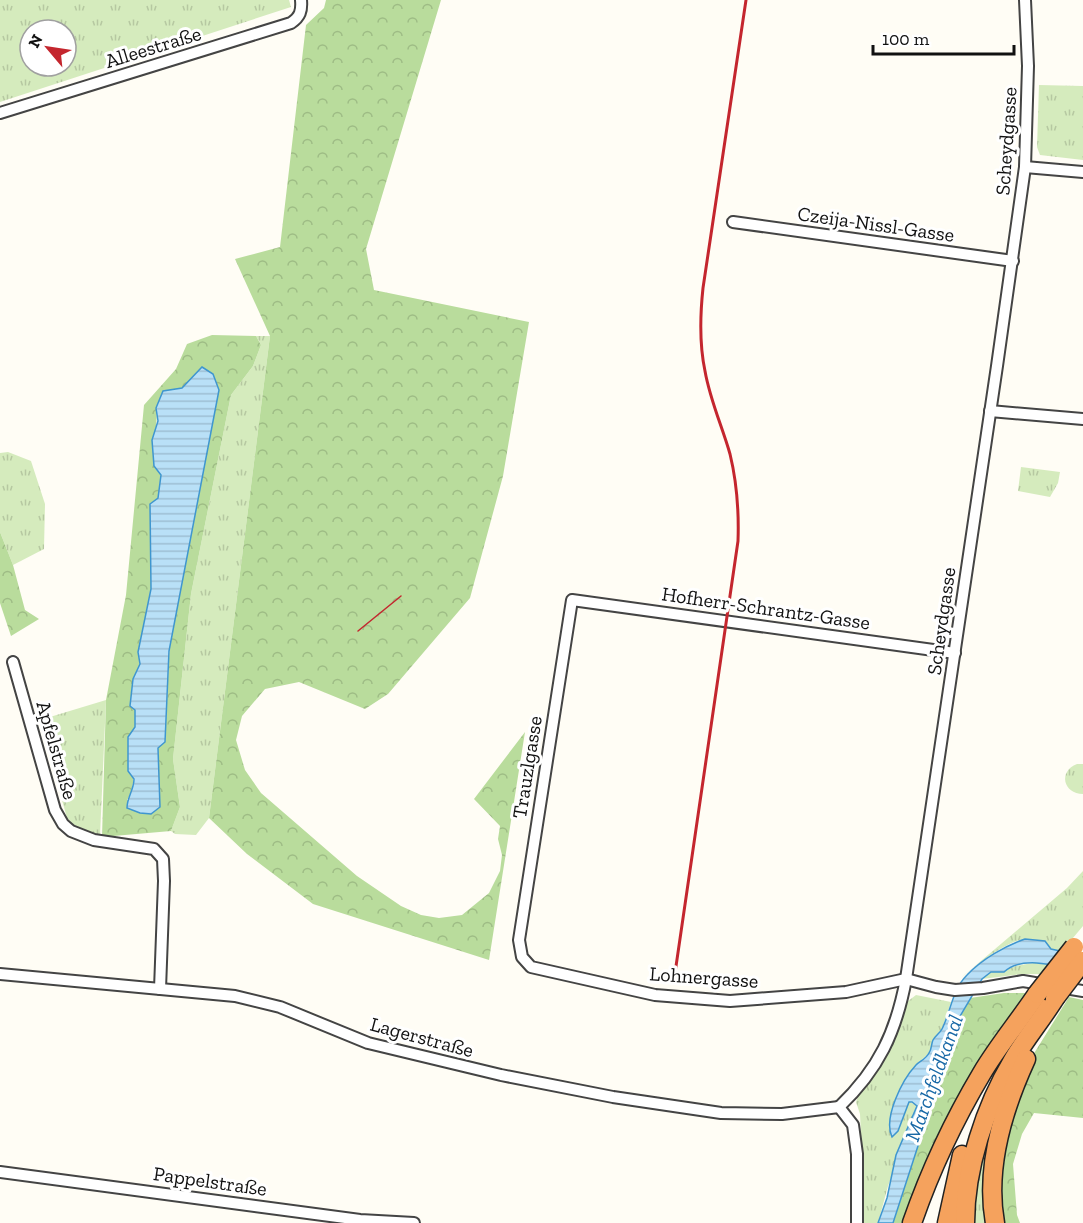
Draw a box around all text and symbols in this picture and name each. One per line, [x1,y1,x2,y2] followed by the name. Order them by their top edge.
[18,18,78,78] north arrow
[873,18,1014,56] scale bar
[102,21,204,73] street label: Alleestraße
[882,28,930,50] text: 100 m
[24,31,47,51] text: N
[990,86,1022,196] street label: Scheydgasse
[796,201,956,247] street label: Czeija-Nissl-Gasse
[922,566,960,676] street label: Scheydgasse
[660,582,872,634] street label: Hofherr-Schrantz-Gasse
[31,698,83,802] street label: Apfelstraße
[507,714,547,820] street label: Trauzlgasse
[649,961,759,993] street label: Lohnergasse
[899,1011,968,1144] water label: Marchfeldkanal
[368,1012,476,1062] street label: Lagerstraße
[152,1161,268,1201] street label: Pappelstraße

